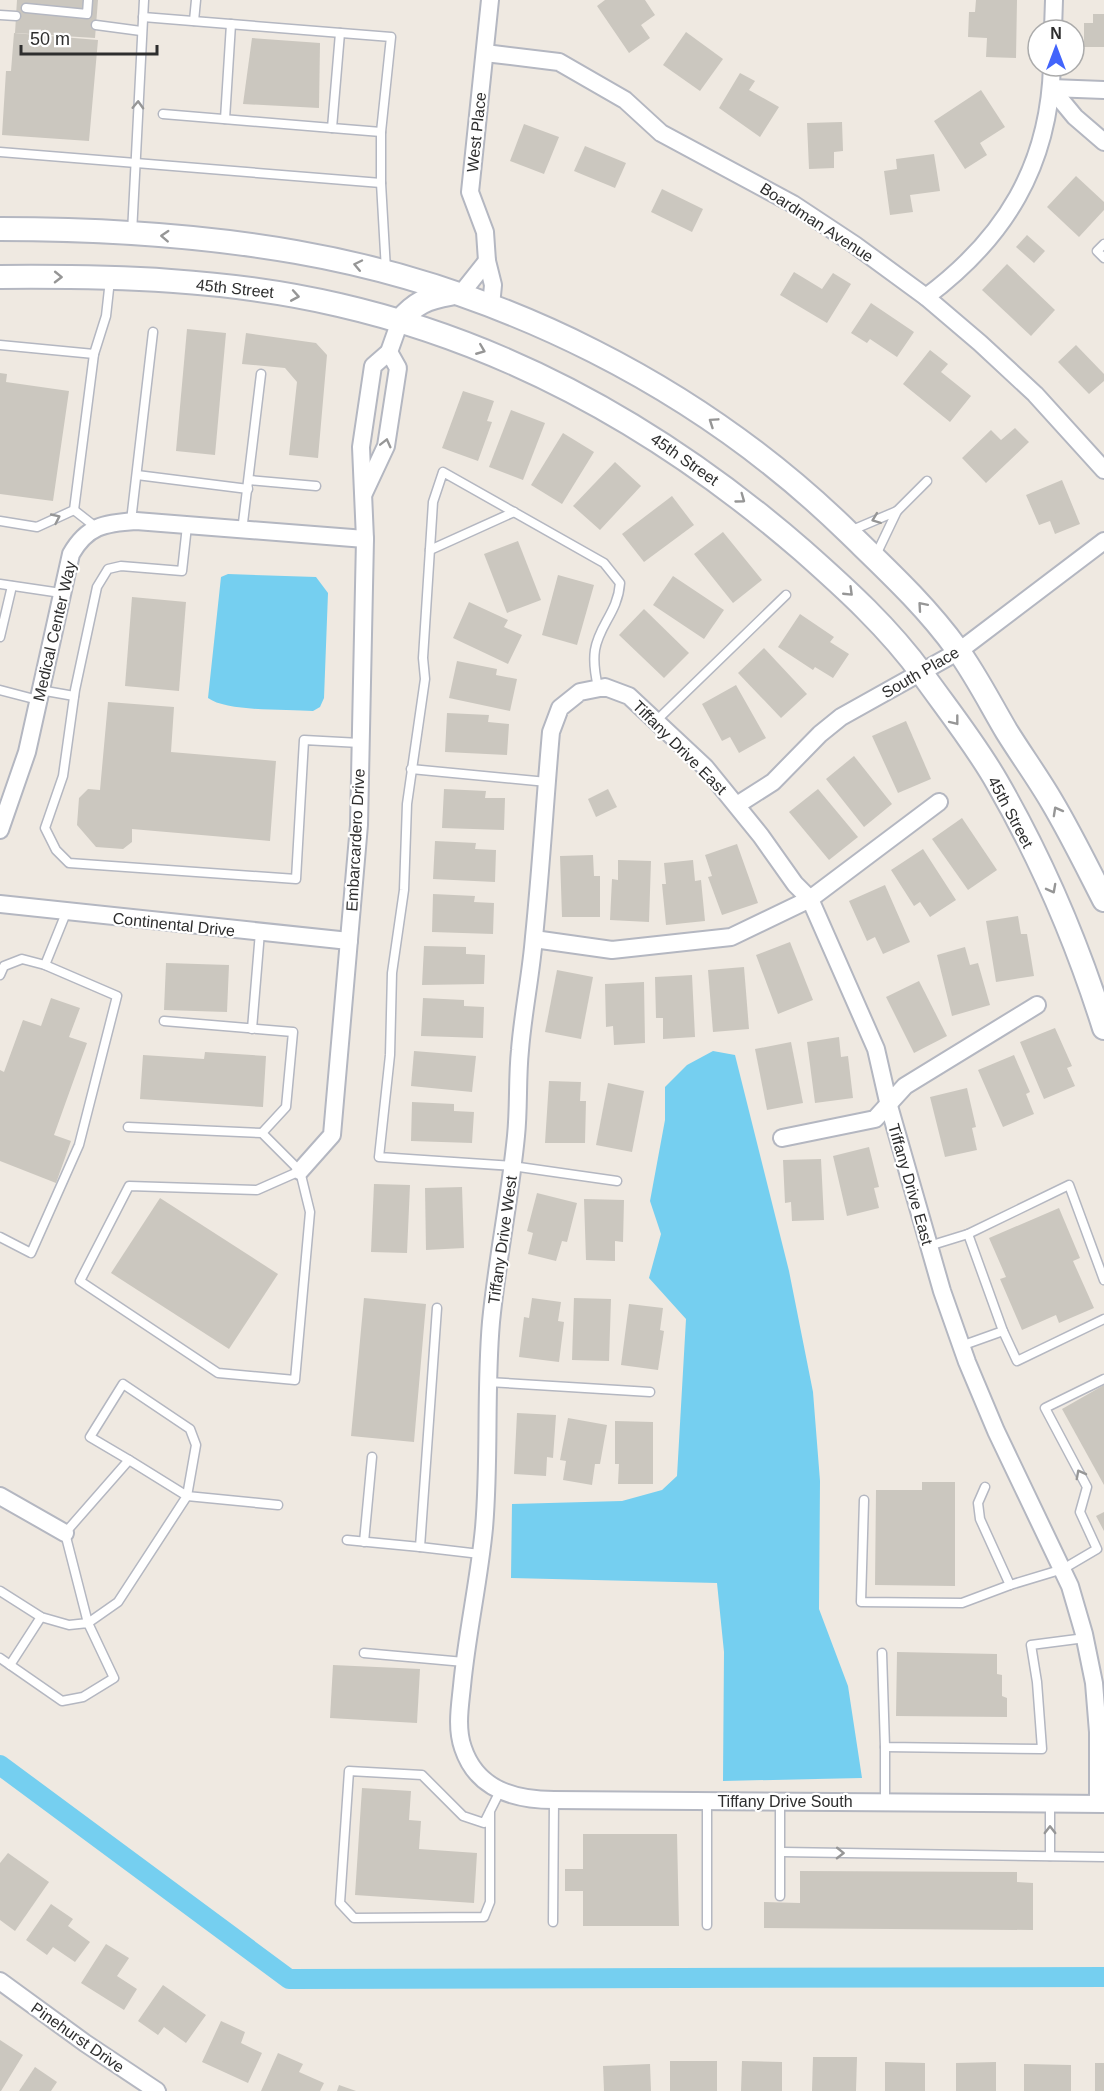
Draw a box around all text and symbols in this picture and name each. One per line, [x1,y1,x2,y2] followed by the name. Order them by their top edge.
[21,18,158,56] scale bar
[1026,18,1086,78] north arrow
[1050,25,1062,42] text: N
[30,29,70,49] text: 50 m
[464,91,489,173] street label: West Place
[132,100,145,109] one-way arrow
[757,180,877,265] street label: Boardman Avenue
[160,229,169,242] one-way arrow
[354,259,364,272] one-way arrow
[54,271,63,283] one-way arrow
[195,276,275,301] street label: 45th Street
[290,289,299,301] one-way arrow
[475,343,486,355] one-way arrow
[708,418,719,429] one-way arrow
[648,430,722,489] street label: 45th Street
[378,438,391,448] one-way arrow
[734,492,745,503] one-way arrow
[872,512,883,524] one-way arrow
[49,514,60,526] one-way arrow
[30,559,79,703] street label: Medical Center Way
[843,585,853,596] one-way arrow
[918,602,929,613] one-way arrow
[879,643,962,701] street label: South Place
[629,697,730,798] street label: Tiffany Drive East
[948,714,959,725] one-way arrow
[343,768,368,912] street label: Embarcardero Drive
[985,774,1037,851] street label: 45th Street
[1053,807,1064,817] one-way arrow
[1045,883,1056,894] one-way arrow
[112,910,236,939] street label: Continental Drive
[885,1122,936,1247] street label: Tiffany Drive East
[485,1174,520,1305] street label: Tiffany Drive West
[1076,1470,1087,1480] one-way arrow
[717,1793,853,1810] street label: Tiffany Drive South
[1044,1825,1056,1834] one-way arrow
[836,1847,845,1859] one-way arrow
[28,1999,127,2076] street label: Pinehurst Drive

